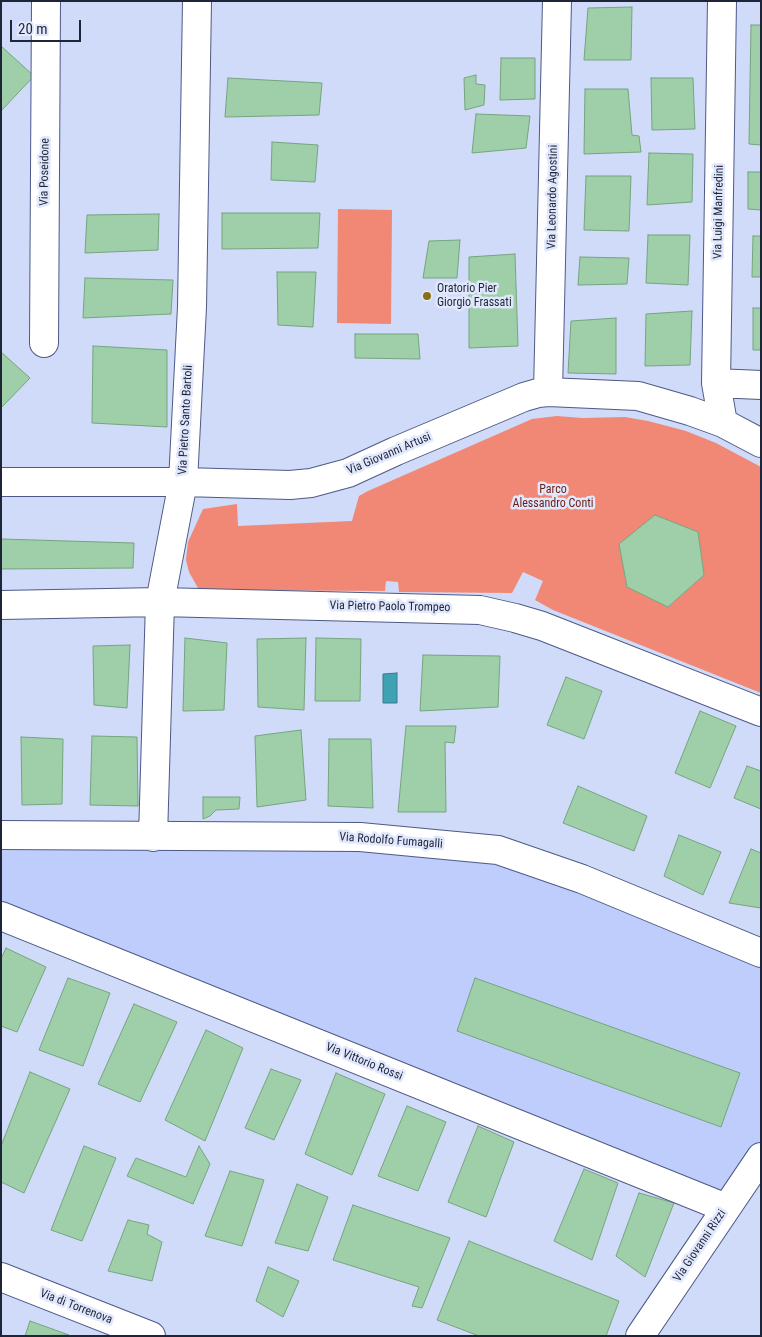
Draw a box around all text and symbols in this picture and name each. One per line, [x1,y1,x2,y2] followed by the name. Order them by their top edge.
[12,10,84,42] scale bar
[18,20,48,38] text: 20 m
[37,138,53,206] street label: Via Poseidone
[545,145,561,249] street label: Via Leonardo Agostini
[711,165,727,259] street label: Via Luigi Manfredini
[437,282,512,310] place label: Oratorio Pier Giorgio Frassati
[421,290,433,302] marker: Oratorio Pier Giorgio Frassati
[176,365,196,475] street label: Via Pietro Santo Bartoli
[345,430,433,478] street label: Via Giovanni Artusi
[512,483,594,511] park label: Parco Alessandro Conti
[330,599,450,615] street label: Via Pietro Paolo Trompeo
[339,830,443,852] street label: Via Rodolfo Fumagalli
[323,1040,405,1084] street label: Via Vittorio Rossi
[671,1207,729,1285] street label: Via Giovanni Rizzi
[38,1287,114,1327] street label: Via di Torrenova

